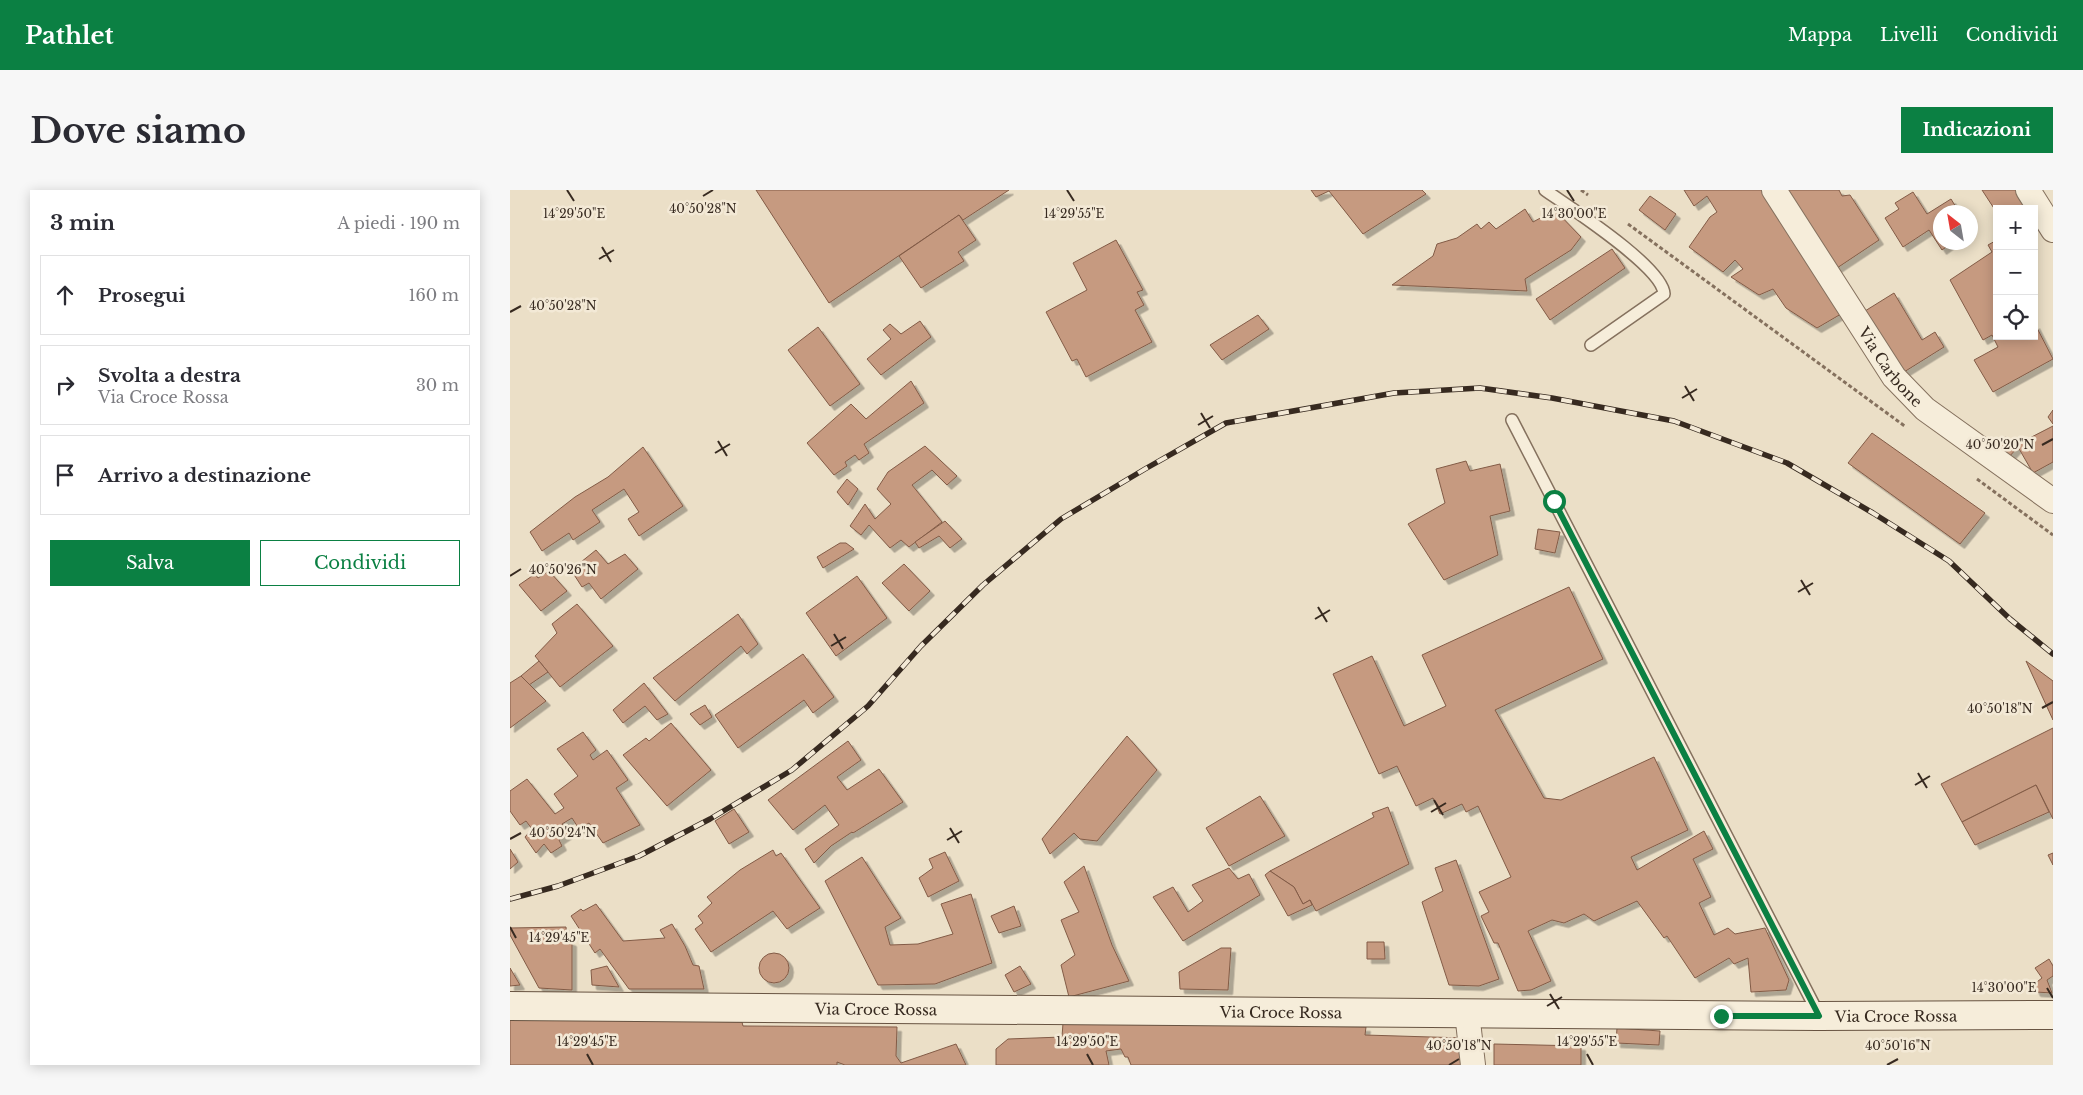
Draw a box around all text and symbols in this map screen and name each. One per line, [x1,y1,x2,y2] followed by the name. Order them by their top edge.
[25,21,114,50] text: Pathlet
[1788,24,1852,46] text: Mappa
[1880,24,1938,46] text: Livelli
[1966,24,2058,46] text: Condividi
[1901,107,2053,153] button: Indicazioni
[30,109,246,152] text: Dove siamo
[669,201,737,216] text: 40°50'28"N
[1933,205,1978,250] north arrow
[1993,205,2038,340] map controls
[1993,205,2038,250] button: +
[543,206,605,221] text: 14°29'50"E
[1044,206,1105,221] text: 14°29'55"E
[1541,206,1607,221] text: 14°30'00"E
[50,210,115,236] text: 3 min
[338,213,460,233] text: A piedi · 190 m
[1993,250,2038,295] button: −
[51,281,79,309] icon: ahead
[98,284,185,307] text: Prosegui
[408,285,459,305] text: 160 m
[1993,295,2038,340] button: locate
[529,298,597,313] text: 40°50'28"N
[1854,322,1927,411] street label: Via Carbone
[98,364,241,387] text: Svolta a destra
[51,371,79,399] icon: right
[416,375,459,395] text: 30 m
[98,387,229,407] text: Via Croce Rossa
[1966,437,2034,452] text: 40°50'20"N
[51,461,79,489] icon: arrive
[98,464,311,487] text: Arrivo a destinazione
[1543,490,1566,513] route start
[50,540,250,586] button: Salva
[260,540,460,586] button: Condividi
[529,562,597,577] text: 40°50'26"N
[1967,701,2033,716] text: 40°50'18"N
[530,825,597,840] text: 40°50'24"N
[529,930,590,945] text: 14°29'45"E
[1971,980,2037,995] text: 14°30'00"E
[814,999,938,1019] street label: Via Croce Rossa
[1219,1002,1343,1022] street label: Via Croce Rossa
[1710,1005,1733,1028] route end
[1834,1006,1958,1025] street label: Via Croce Rossa
[557,1034,618,1049] text: 14°29'45"E
[1056,1034,1118,1049] text: 14°29'50"E
[1557,1034,1618,1049] text: 14°29'55"E
[1426,1038,1492,1053] text: 40°50'18"N
[1865,1038,1931,1053] text: 40°50'16"N

